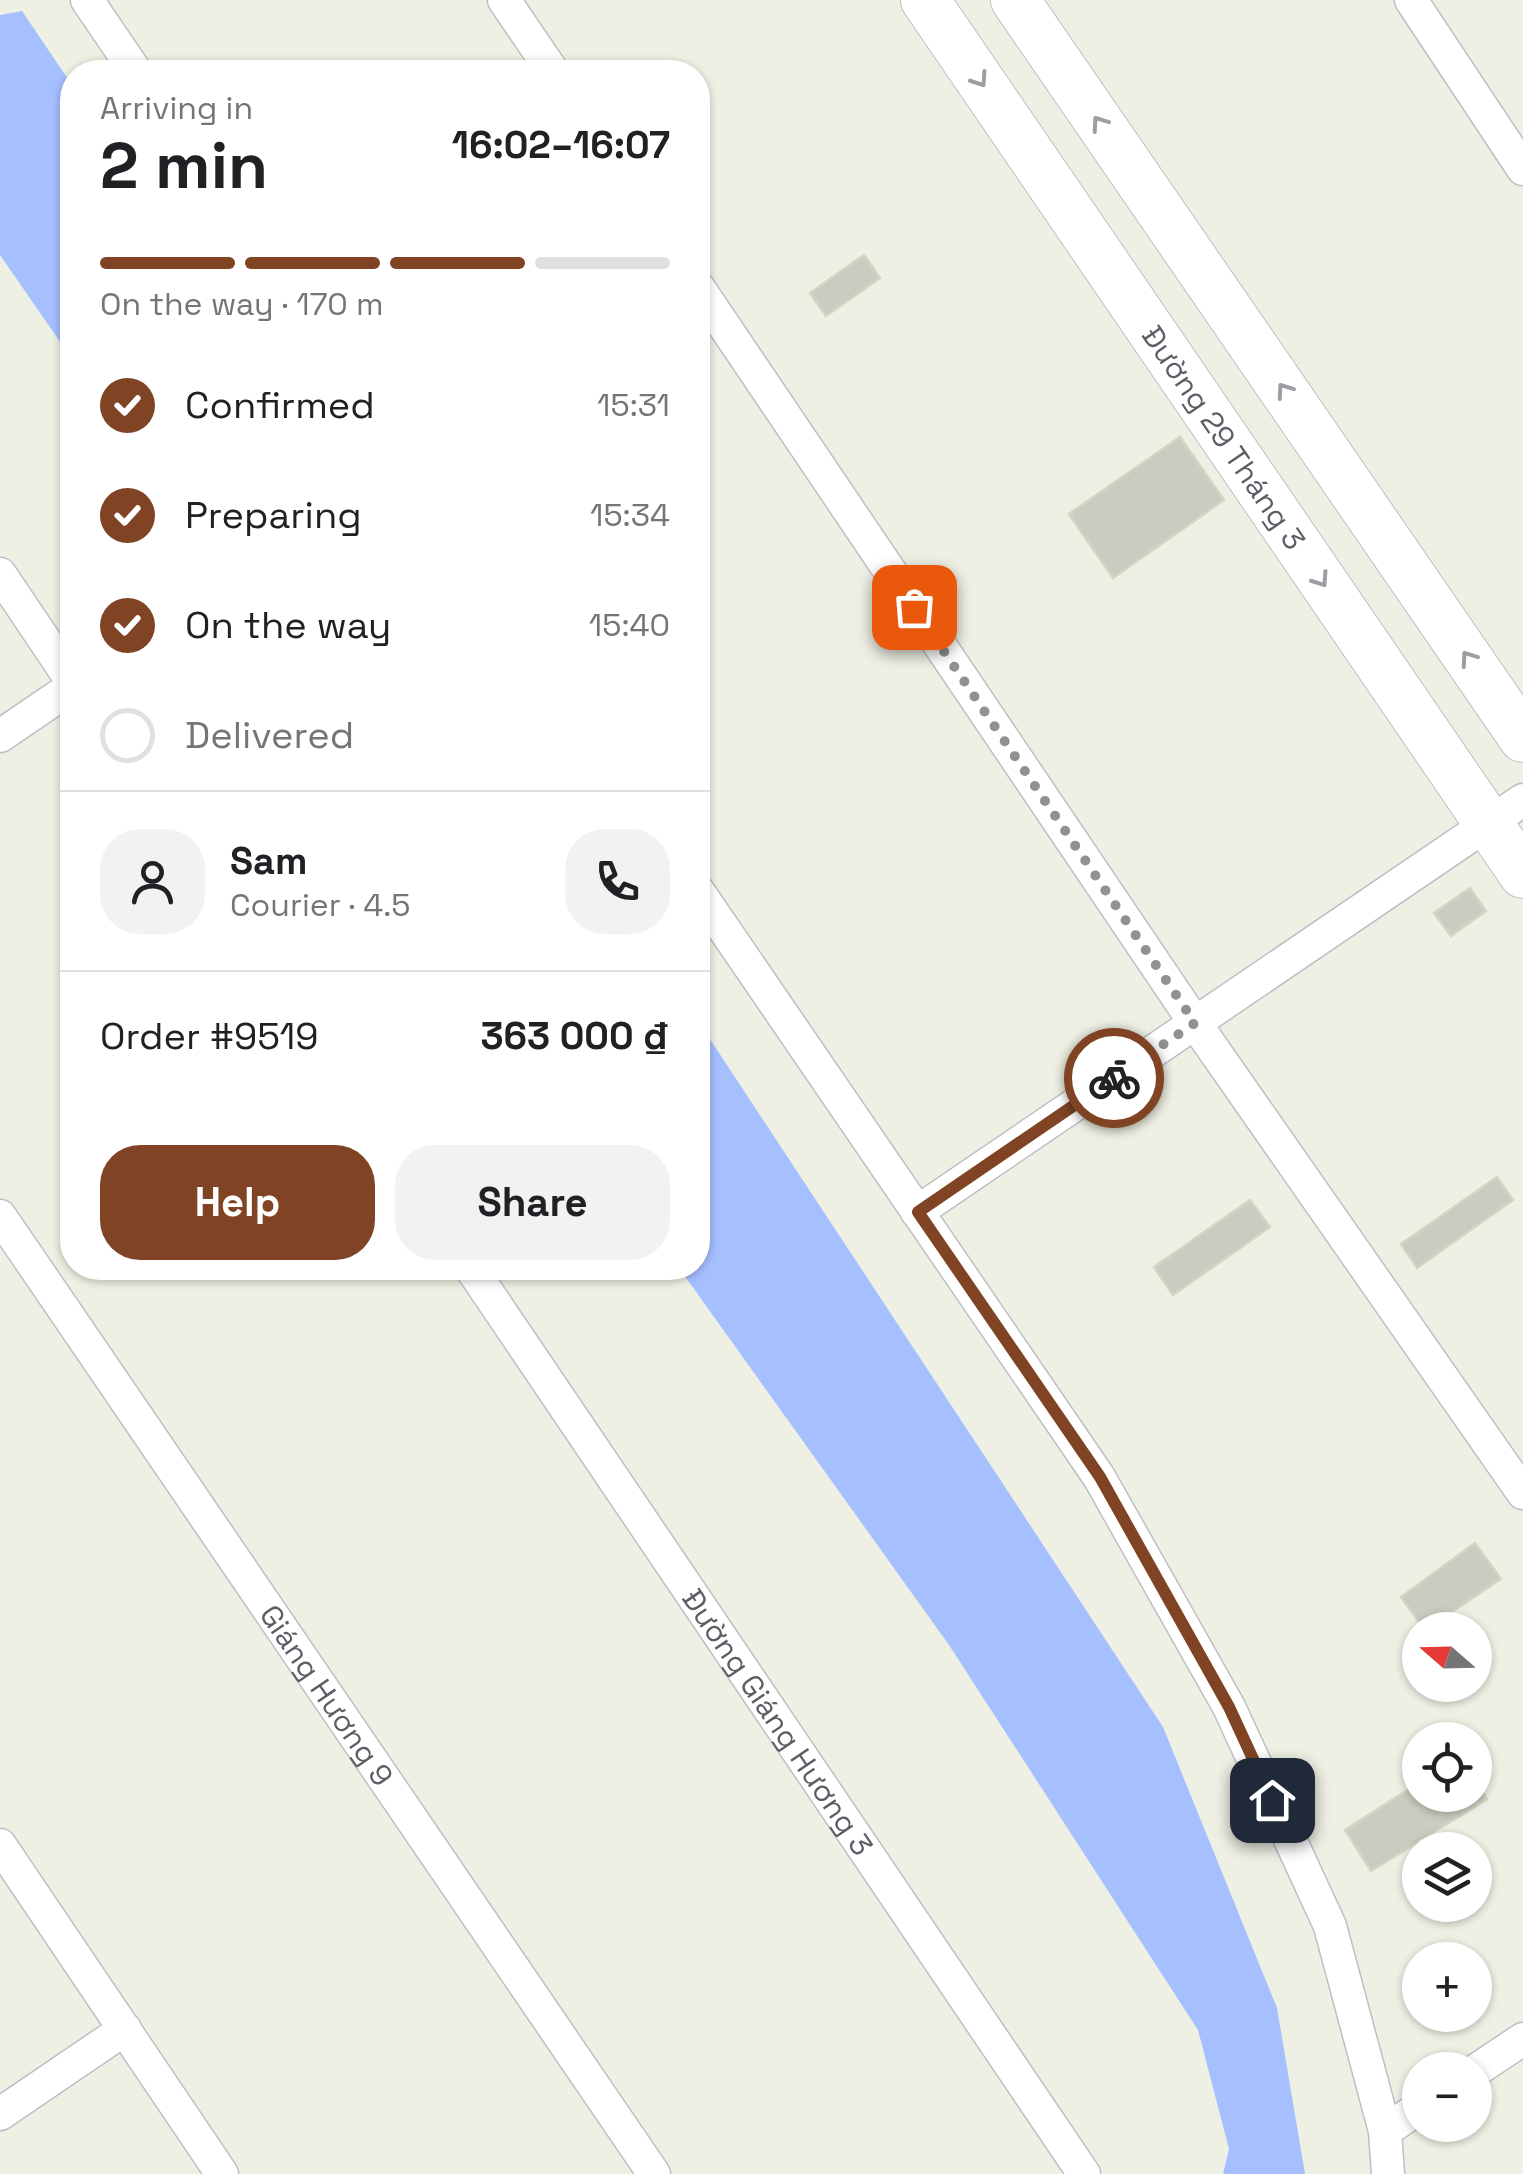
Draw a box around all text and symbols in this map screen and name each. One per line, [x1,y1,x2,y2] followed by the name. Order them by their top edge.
[967,70,986,88] one-way arrow
[100,88,253,128] text: Arriving in
[1093,115,1111,134] one-way arrow
[452,121,670,169] text: 16:02–16:07
[100,124,268,207] text: 2 min
[100,284,384,324] text: On the way · 170 m
[1134,318,1315,557] street label: Đường 29 Tháng 3
[100,378,155,433] icon: check
[185,381,375,429] text: Confirmed
[1277,383,1296,401] one-way arrow
[597,385,670,425] text: 15:31
[100,488,155,543] icon: check
[185,491,362,539] text: Preparing
[590,495,670,535] text: 15:34
[872,565,957,650] pin
[1309,568,1327,587] one-way arrow
[887,580,942,635] icon: bag
[100,598,155,653] icon: check
[185,601,391,649] text: On the way
[589,605,670,645] text: 15:40
[1462,651,1480,670] one-way arrow
[185,711,354,759] text: Delivered
[100,829,205,934] button: person
[565,829,670,934] button: phone
[230,837,307,885] text: Sam
[230,885,411,925] text: Courier · 4.5
[100,1012,319,1060] text: Order #9519
[480,1012,670,1060] text: 363 000 ₫
[1064,1028,1164,1128] courier
[1087,1051,1142,1106] icon: bike
[100,1145,375,1260] button: Help
[395,1145,670,1260] button: Share
[674,1581,882,1863] street label: Đường Giáng Hương 3
[251,1597,403,1793] street label: Giáng Hương 9
[1402,1612,1492,1702] north arrow
[1402,1612,1492,2142] map controls
[1402,1722,1492,1812] button: locate
[1230,1758,1315,1843] pin
[1245,1773,1300,1828] icon: home
[1402,1832,1492,1922] button: layers
[1402,1942,1492,2032] button: +
[1402,2052,1492,2142] button: −

